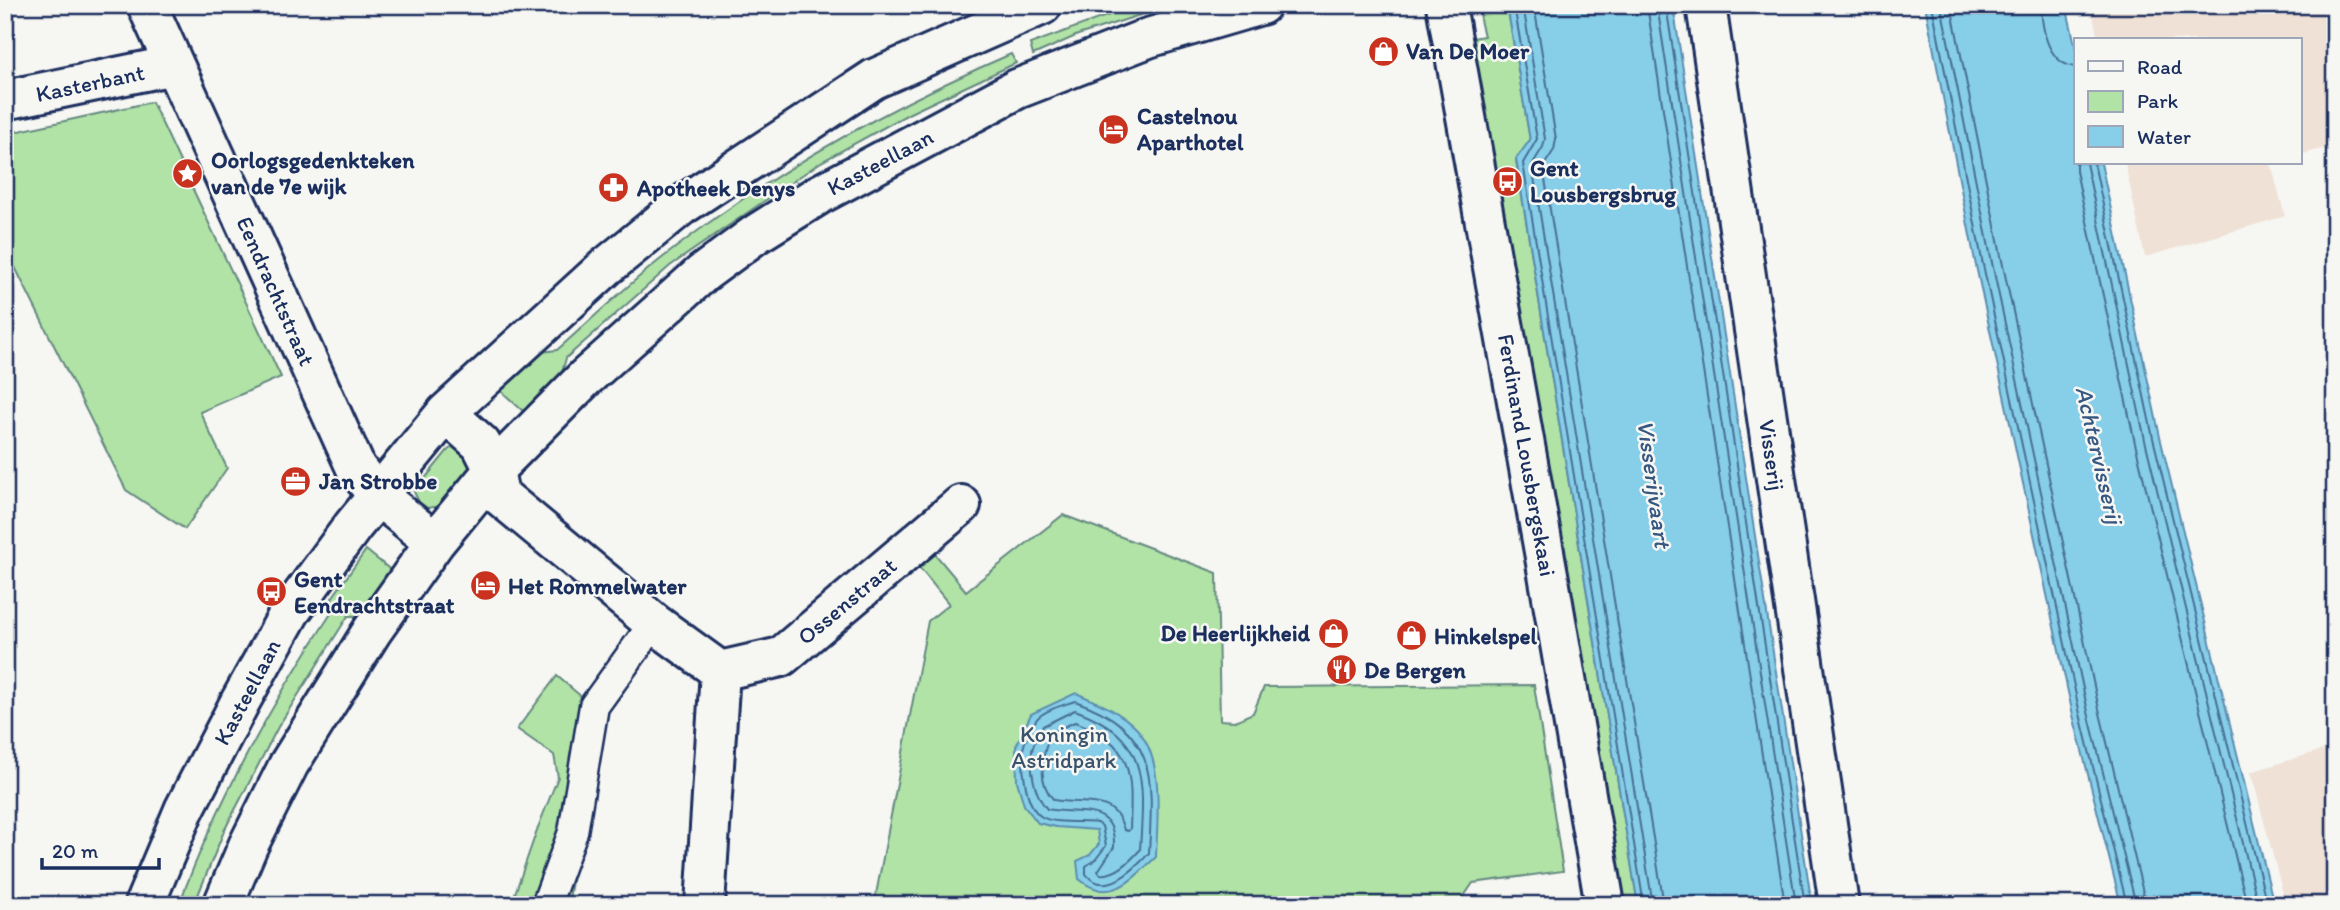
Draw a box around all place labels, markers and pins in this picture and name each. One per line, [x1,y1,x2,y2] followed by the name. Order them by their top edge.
[1366,34,1400,68] shop icon: Van De Moer
[1406,37,1530,65] place label: Van De Moer
[1136,102,1244,156] place label: Castelnou Aparthotel
[1097,112,1131,146] hotel icon: Castelnou Aparthotel
[211,146,415,200] place label: Oorlogsgedenkteken van de 7e wijk
[1530,154,1677,208] place label: Gent Lousbergsbrug
[171,156,205,190] place icon: Oorlogsgedenkteken van de 7e wijk
[1490,164,1524,198] bus stop icon: Gent Lousbergsbrug
[597,171,631,205] pharmacy icon: Apotheek Denys
[636,174,795,202] place label: Apotheek Denys
[279,464,313,498] office icon: Jan Strobbe
[318,467,437,495] place label: Jan Strobbe
[294,565,455,619] place label: Gent Eendrachtstraat
[468,569,502,603] hotel icon: Het Rommelwater
[508,572,687,600] place label: Het Rommelwater
[254,575,288,609] bus stop icon: Gent Eendrachtstraat
[1316,616,1350,650] shop icon: De Heerlijkheid
[1161,619,1310,647] place label: De Heerlijkheid
[1394,619,1428,653] shop icon: Hinkelspel
[1434,622,1538,650] place label: Hinkelspel
[1324,653,1358,687] restaurant icon: De Bergen
[1364,656,1467,684] place label: De Bergen

